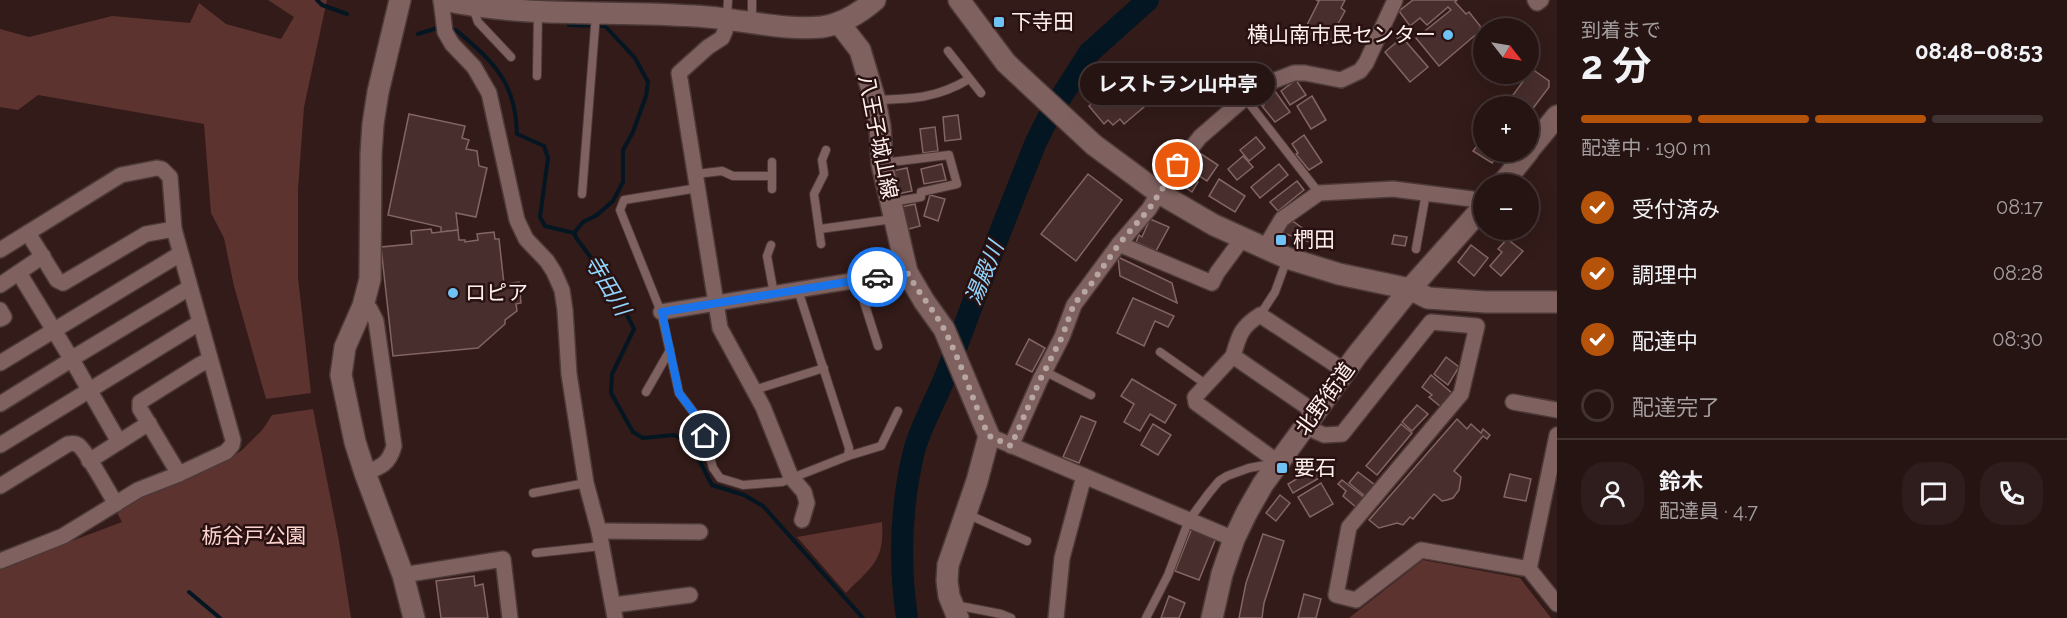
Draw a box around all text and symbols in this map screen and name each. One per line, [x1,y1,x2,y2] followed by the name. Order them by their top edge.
[1011,9,1074,34] place label: 下寺田
[992,15,1006,29] marker: 下寺田
[1473,18,1539,84] north arrow
[1473,18,1539,240] map controls
[1581,18,1661,42] text: 到着まで
[1247,22,1436,47] place label: 横山南市民センター
[1441,28,1455,42] marker: 横山南市民センター
[1915,38,2043,64] text: 08:48–08:53
[1581,42,1651,88] text: 2 分
[1080,63,1276,105] callout: レストラン山中亭
[1098,72,1258,96] text: レストラン山中亭
[854,73,903,201] street label: 八王子城山線
[1473,96,1539,162] button: +
[1581,136,1711,160] text: 配達中 · 190 m
[1152,139,1203,190] pin
[1161,148,1194,181] icon: bag
[1473,174,1539,240] button: −
[1581,191,1614,224] icon: check
[1996,195,2043,219] text: 08:17
[1632,196,1720,222] text: 受付済み
[1293,227,1335,252] place label: 椚田
[1274,233,1288,247] marker: 椚田
[960,236,1009,308] water label: 湯殿川
[847,247,907,307] courier
[580,250,637,322] water label: 寺田川
[1581,257,1614,290] icon: check
[861,261,894,294] icon: car
[1993,261,2043,285] text: 08:28
[1632,262,1698,288] text: 調理中
[465,280,528,305] place label: ロピア
[446,286,460,300] marker: ロピア
[1581,323,1614,356] icon: check
[1992,327,2043,351] text: 08:30
[1632,328,1698,354] text: 配達中
[1290,357,1359,440] street label: 北野街道
[1632,394,1720,420] text: 配達完了
[679,410,730,461] pin
[688,419,721,452] icon: home
[1294,455,1336,480] place label: 要石
[1275,461,1289,475] marker: 要石
[1581,462,1644,525] button: person
[1902,462,1965,525] button: chat
[1980,462,2043,525] button: phone
[1659,468,1703,494] text: 鈴木
[1659,499,1758,523] text: 配達員 · 4.7
[202,523,307,548] park label: 栃谷戸公園

